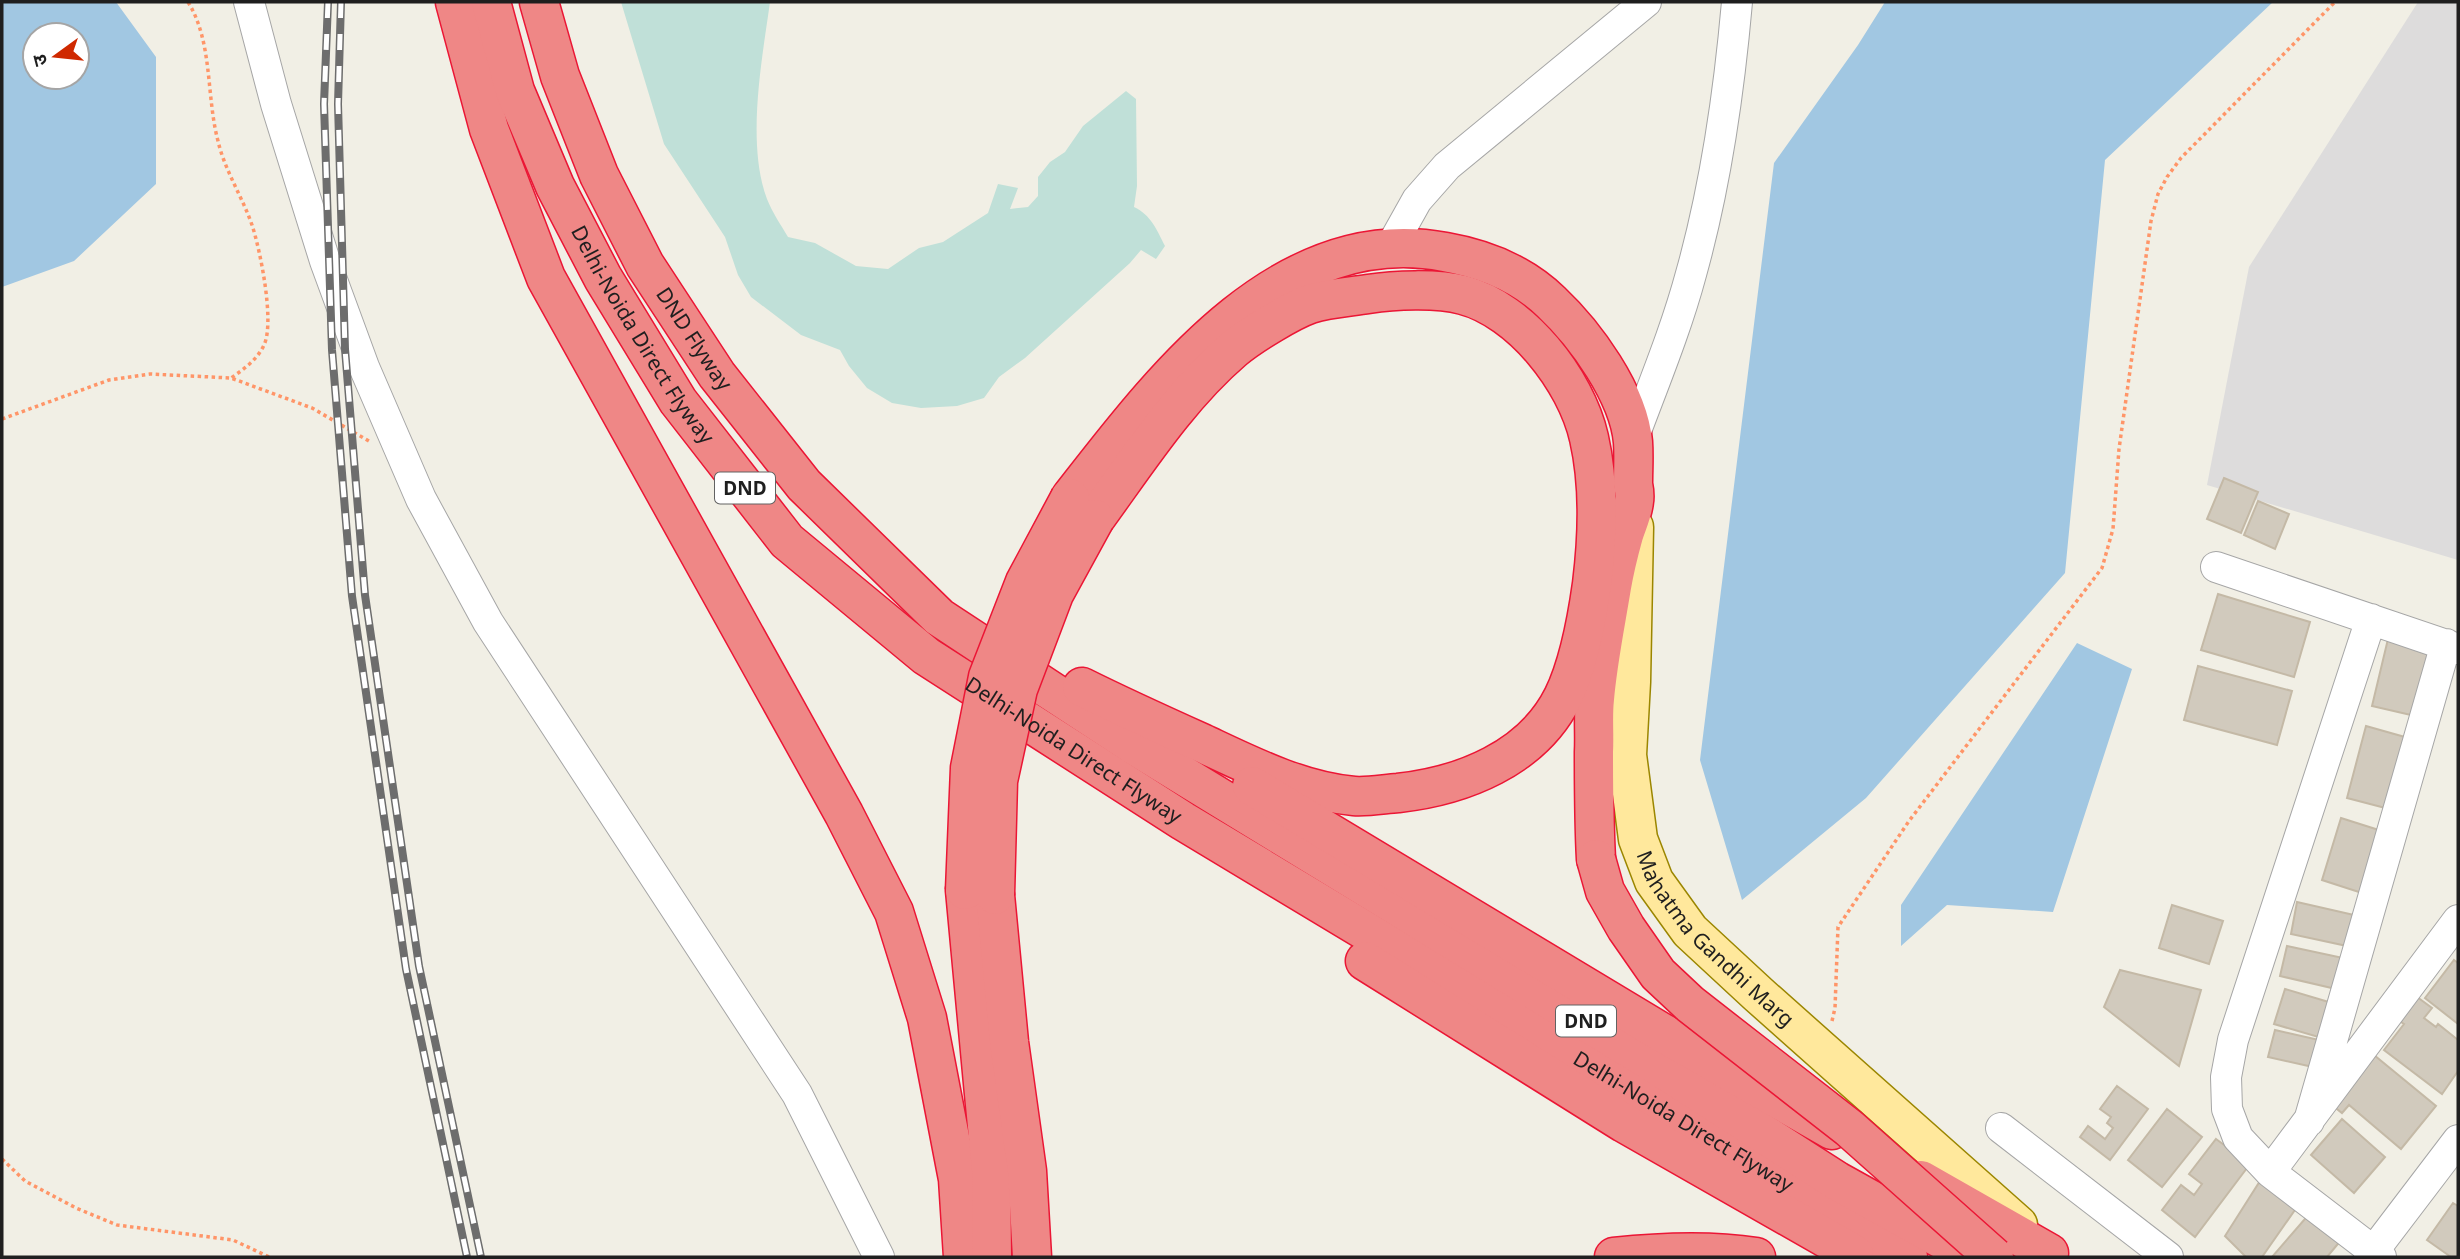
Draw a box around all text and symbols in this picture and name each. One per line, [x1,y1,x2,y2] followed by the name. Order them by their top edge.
[21,21,91,91] north arrow
[25,51,54,69] text: उ
[565,220,721,449] street label: Delhi-Noida Direct Flyway
[650,281,739,396] street label: DND Flyway
[715,472,775,503] road number: DND
[960,670,1188,830] street label: Delhi-Noida Direct Flyway
[1631,846,1800,1033] street label: Mahatma Gandhi Marg
[1556,1006,1616,1036] road number: DND
[1568,1044,1799,1198] street label: Delhi-Noida Direct Flyway

